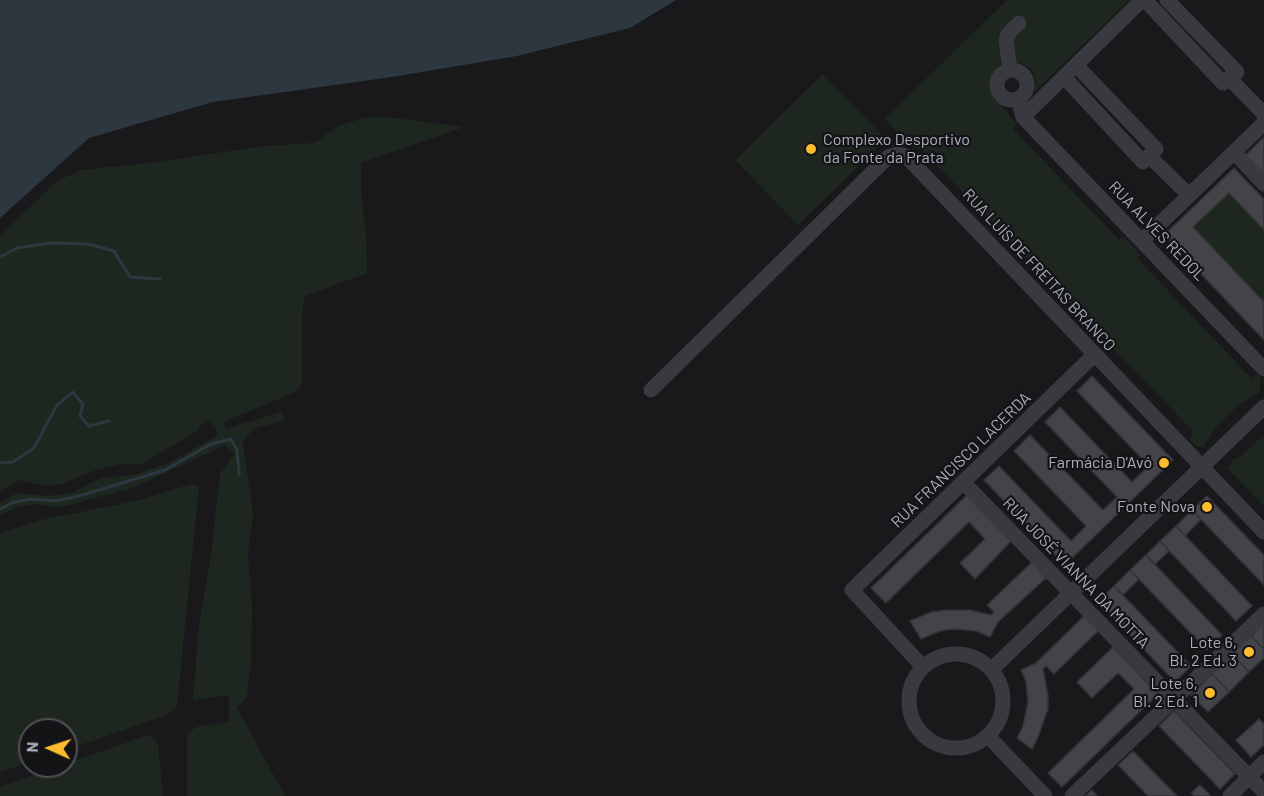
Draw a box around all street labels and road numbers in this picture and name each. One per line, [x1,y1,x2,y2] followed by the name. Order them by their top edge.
[1105,177,1209,285] street label: RUA ALVES REDOL
[959,185,1119,355] street label: RUA LUÍS DE FREITAS BRANCO
[887,388,1035,532] street label: RUA FRANCISCO LACERDA
[999,494,1153,652] street label: RUA JOSÉ VIANNA DA MOTTA

